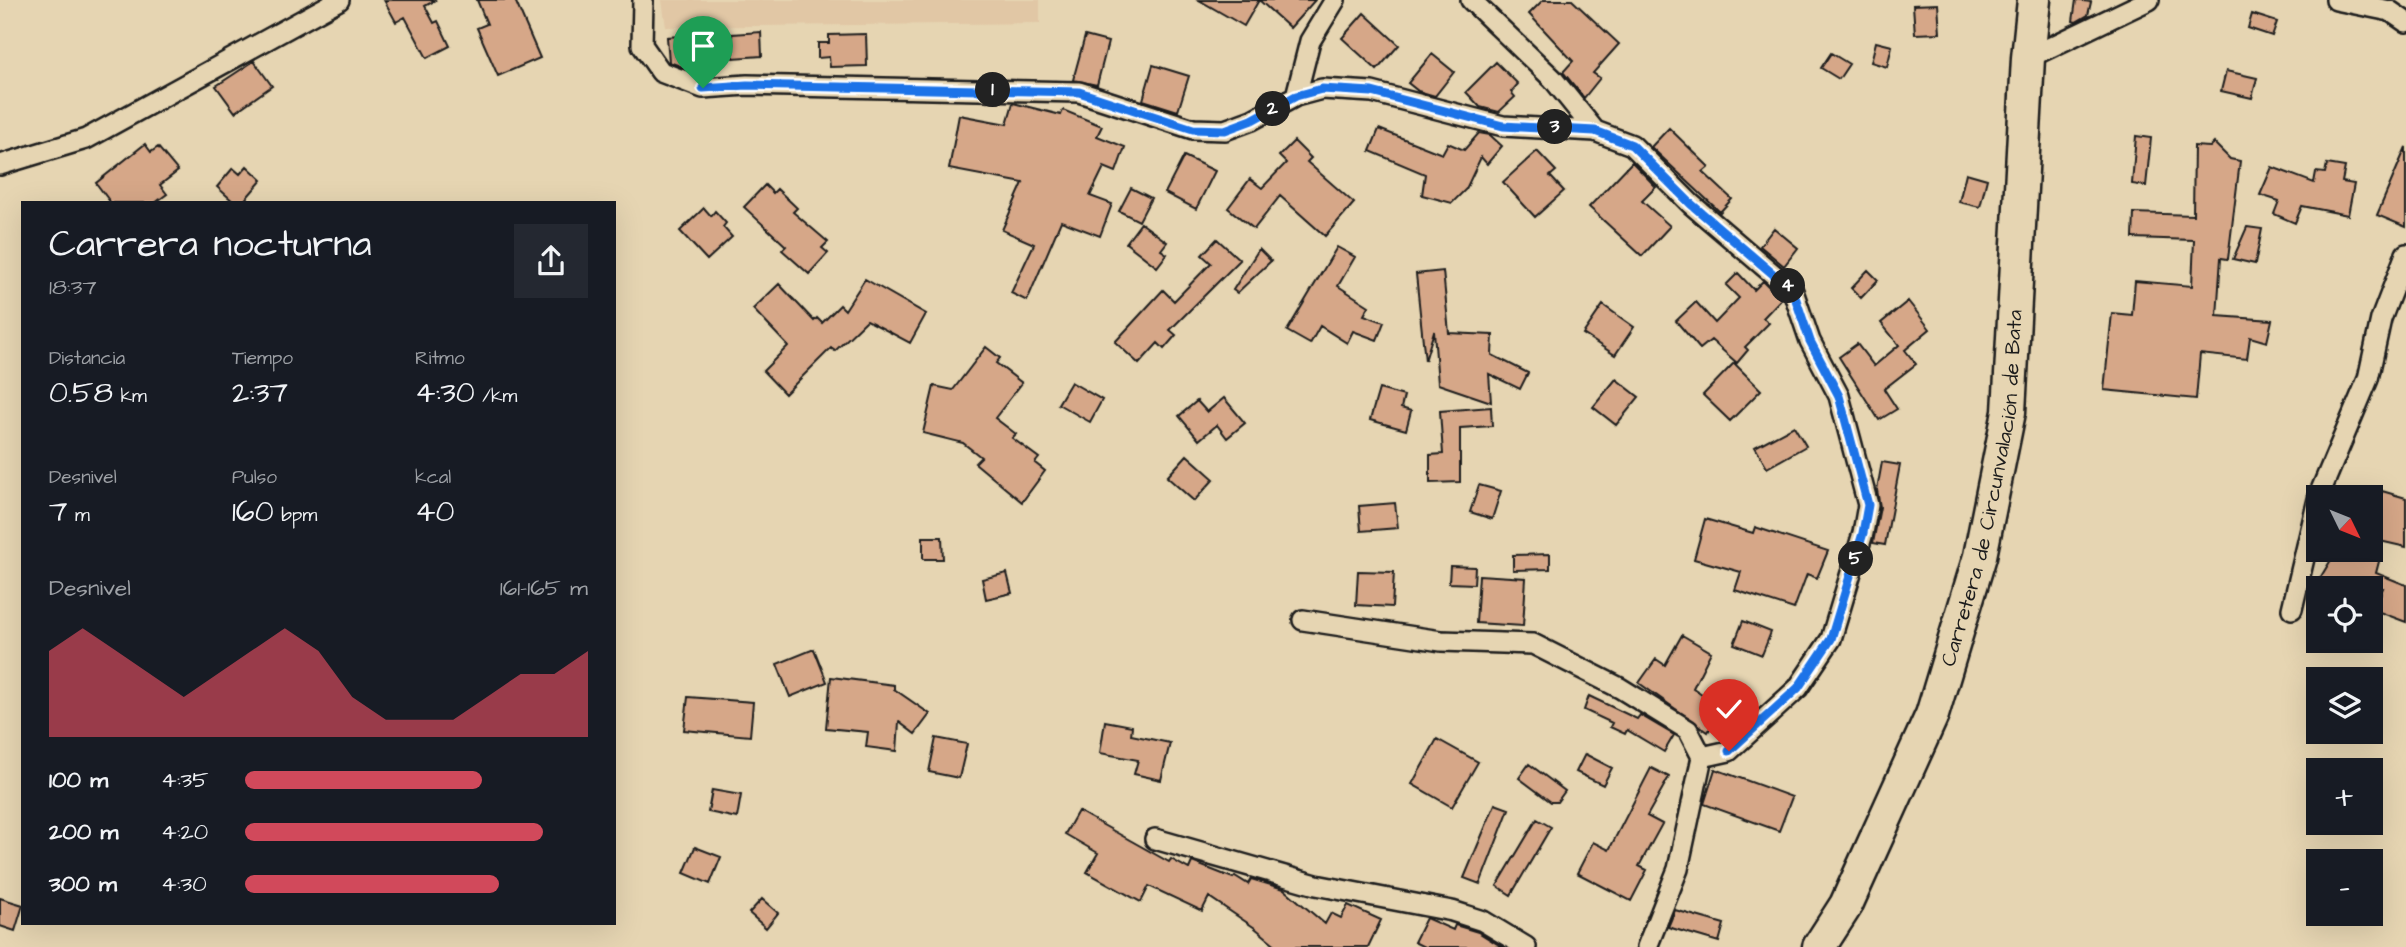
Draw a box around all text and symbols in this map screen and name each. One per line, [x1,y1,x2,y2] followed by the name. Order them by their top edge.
[673,16,733,88] pin
[684,27,722,65] icon: arrive
[976,72,1010,108] pin: 1
[991,76,994,103] text: 1
[1256,92,1290,126] pin: 2
[1267,95,1278,122] text: 2
[1538,110,1572,144] pin: 3
[1550,113,1559,140] text: 3
[49,219,372,271] text: Carrera nocturna
[514,224,588,298] button: share
[1770,268,1806,304] pin: 4
[49,271,97,303] text: 18:37
[1781,272,1794,299] text: 4
[1933,309,2029,670] street label: Carretera de Circunvalación de Bata
[49,345,125,372] text: Distancia
[232,345,293,372] text: Tiempo
[415,345,465,372] text: Ritmo
[49,372,113,414] text: 0.58
[232,372,288,414] text: 2:37
[415,372,475,414] text: 4:30
[113,383,147,410] text: km
[475,383,517,410] text: /km
[49,464,117,491] text: Desnivel
[232,464,277,491] text: Pulso
[415,464,451,491] text: kcal
[2306,485,2384,562] north arrow
[2306,485,2383,926] map controls
[49,491,67,533] text: 7
[232,491,274,533] text: 160
[415,491,454,533] text: 40
[67,502,90,529] text: m
[274,502,317,529] text: bpm
[1839,542,1874,576] pin: 5
[1849,545,1862,572] text: 5
[49,572,131,604] text: Desnivel
[500,572,588,604] text: 161–165 m
[2306,576,2383,653] button: locate
[2306,667,2383,744] button: layers
[1699,679,1759,751] pin
[1710,690,1748,728] icon: check
[2306,758,2383,835] button: +
[49,764,108,796] text: 100 m
[161,764,208,796] text: 4:35
[49,816,118,848] text: 200 m
[161,816,208,848] text: 4:20
[2306,849,2383,926] button: −
[49,868,117,900] text: 300 m
[161,868,207,900] text: 4:30

